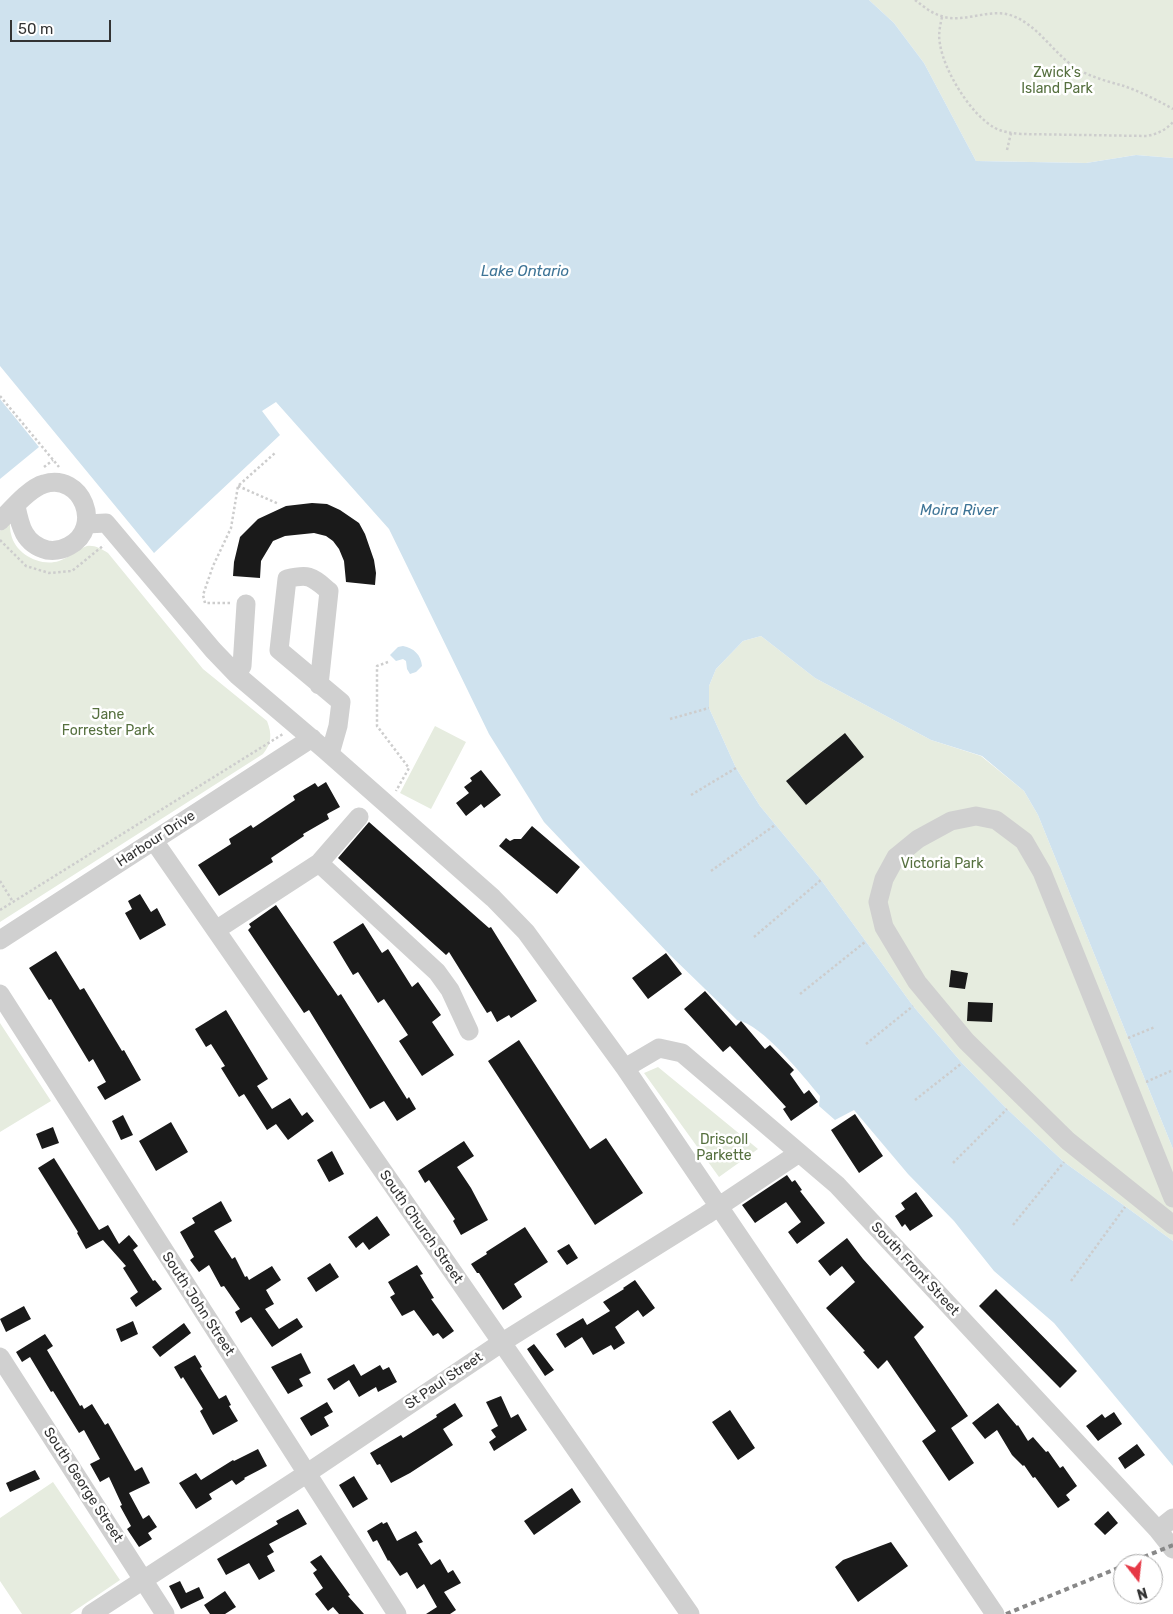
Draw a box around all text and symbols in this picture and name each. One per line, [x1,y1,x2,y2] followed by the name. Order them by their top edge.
[12,10,114,42] scale bar
[18,20,53,38] text: 50 m
[1021,65,1093,98] park label: Zwick's Island Park
[481,263,569,281] water label: Lake Ontario
[920,502,998,520] water label: Moira River
[62,707,154,740] park label: Jane Forrester Park
[114,807,198,871] street label: Harbour Drive
[901,856,983,872] park label: Victoria Park
[696,1132,752,1164] park label: Driscoll Parkette
[376,1167,466,1287] street label: South Church Street
[867,1219,963,1319] street label: South Front Street
[158,1249,238,1359] street label: South John Street
[402,1349,486,1413] street label: St Paul Street
[40,1425,126,1545] street label: South George Street
[1113,1554,1163,1604] north arrow
[1135,1583,1149,1602] text: N

